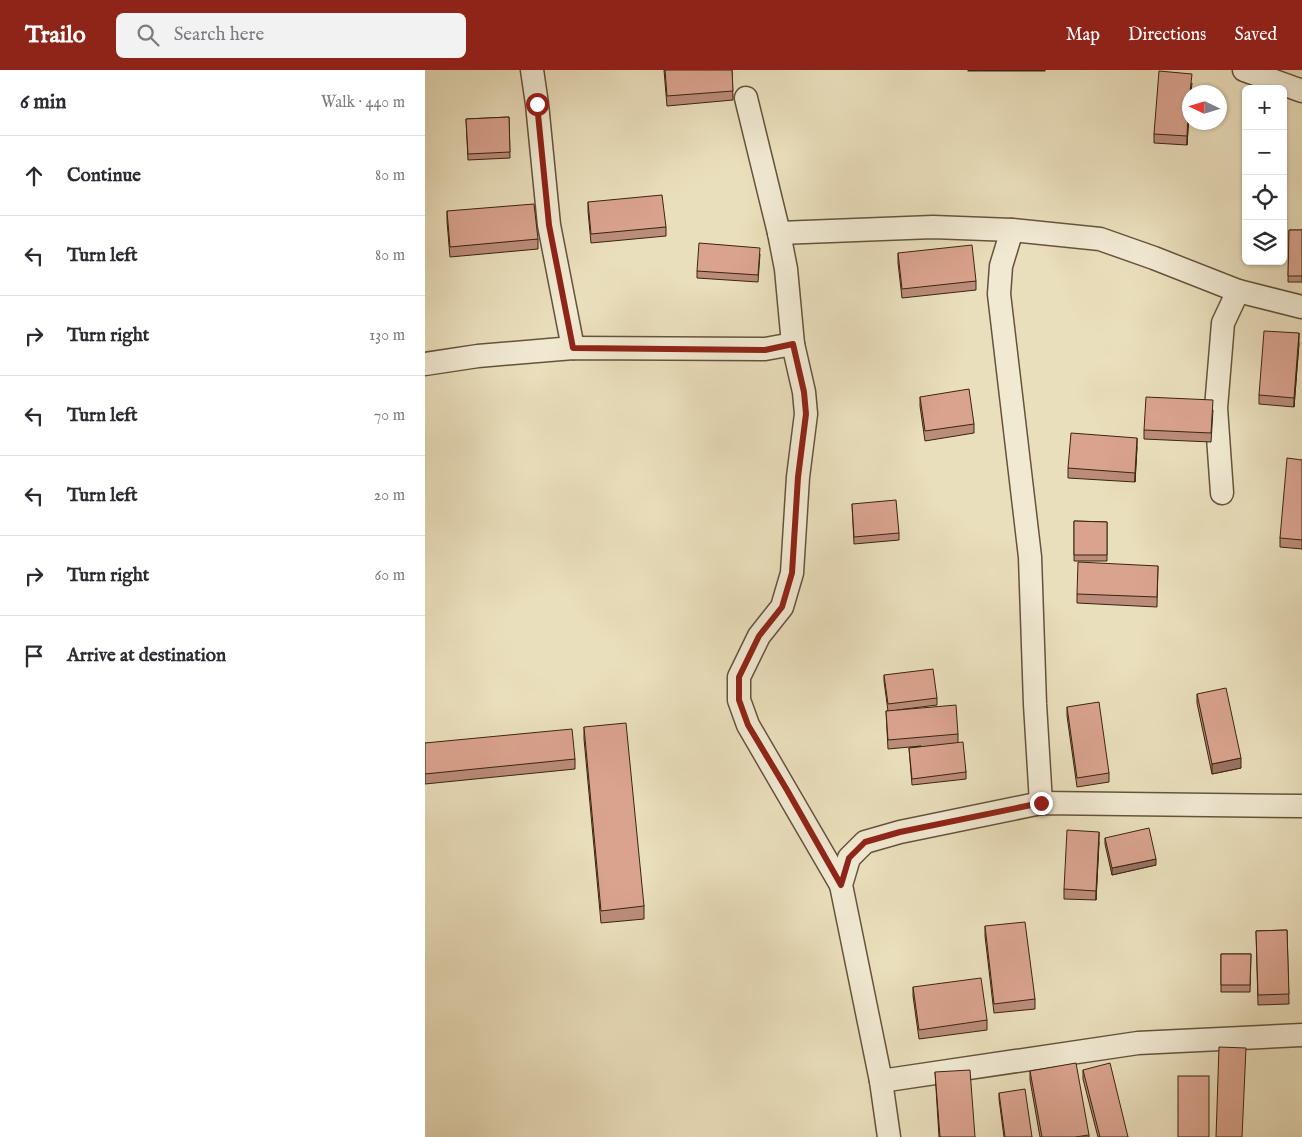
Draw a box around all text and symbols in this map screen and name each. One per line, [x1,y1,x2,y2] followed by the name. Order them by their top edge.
[116,13,466,58] search box
[25,20,86,51] text: Trailo
[134,21,162,49] icon: search
[174,23,264,47] text: Search here
[1066,24,1100,47] text: Map
[1128,24,1206,47] text: Directions
[1234,24,1277,47] text: Saved
[1182,85,1227,130] north arrow
[1242,85,1287,265] map controls
[1242,85,1287,130] button: +
[20,89,66,116] text: 6 min
[321,93,405,113] text: Walk · 440 m
[526,93,549,116] route start
[1242,130,1287,175] button: −
[20,162,48,190] icon: ahead
[67,164,141,188] text: Continue
[375,166,405,186] text: 80 m
[1242,175,1287,220] button: locate
[1242,220,1287,265] button: layers
[20,242,48,270] icon: left
[67,244,138,268] text: Turn left
[375,246,405,266] text: 80 m
[20,322,48,350] icon: right
[67,324,149,348] text: Turn right
[369,326,405,346] text: 130 m
[20,402,48,430] icon: left
[67,404,138,428] text: Turn left
[374,406,405,426] text: 70 m
[20,482,48,510] icon: left
[67,484,138,508] text: Turn left
[374,486,405,506] text: 20 m
[20,562,48,590] icon: right
[67,564,149,588] text: Turn right
[375,566,405,586] text: 60 m
[20,642,48,670] icon: arrive
[67,644,226,668] text: Arrive at destination
[1030,792,1053,815] route end

